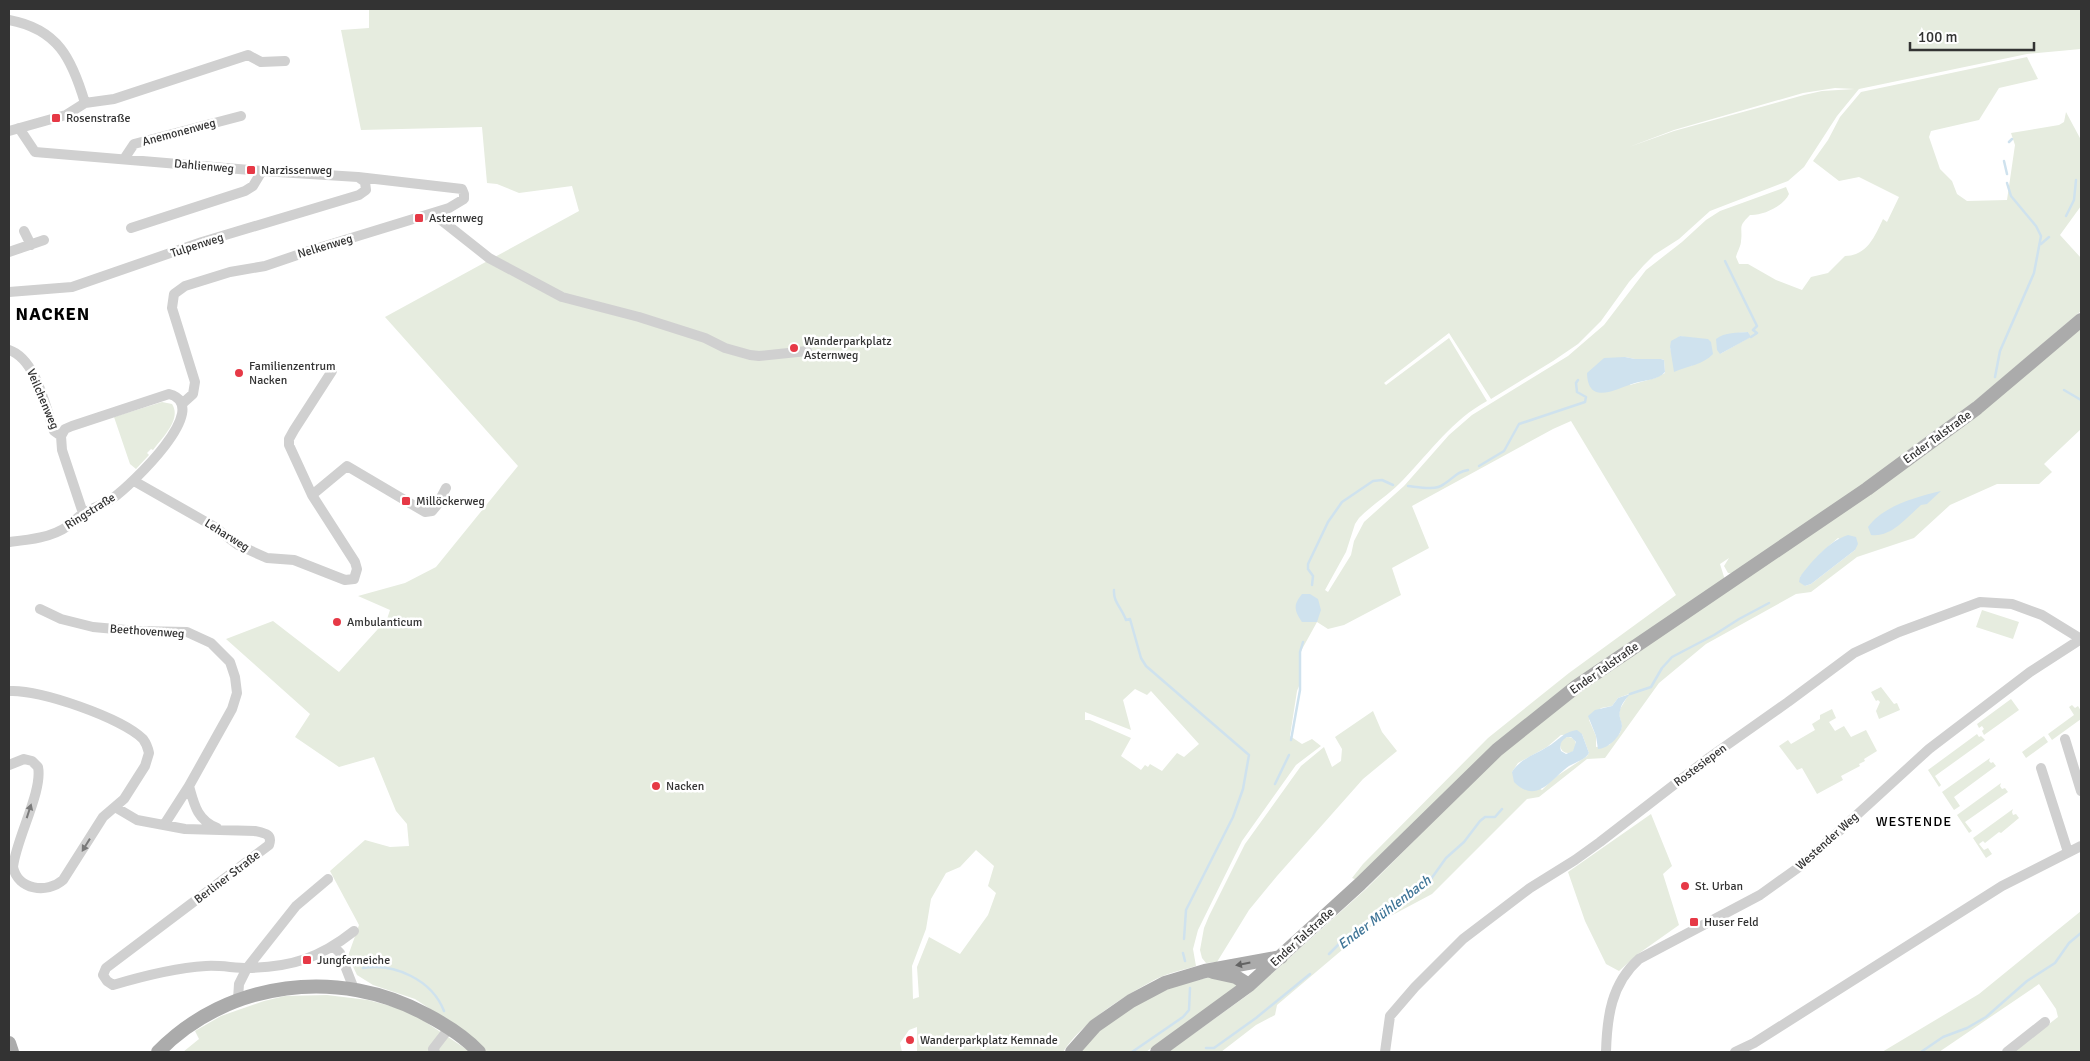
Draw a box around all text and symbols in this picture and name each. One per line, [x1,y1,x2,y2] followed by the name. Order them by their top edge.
[1910,20,2034,52] scale bar
[1918,28,1958,46] text: 100 m
[66,111,130,126] place label: Rosenstraße
[50,112,62,124] marker: Rosenstraße
[141,115,218,149] street label: Anemonenweg
[173,156,235,177] street label: Dahlienweg
[261,163,332,178] place label: Narzissenweg
[245,164,257,176] marker: Narzissenweg
[429,211,483,226] place label: Asternweg
[413,212,425,224] marker: Asternweg
[169,230,225,261] street label: Tulpenweg
[296,231,354,262] street label: Nelkenweg
[16,303,90,325] district label: NACKEN
[804,334,892,363] place label: Wanderparkplatz Asternweg
[788,342,800,354] marker: Wanderparkplatz Asternweg
[249,359,336,388] place label: Familienzentrum Nacken
[23,367,62,432] street label: Veilchenweg
[233,367,245,379] marker: Familienzentrum Nacken
[1900,408,1974,467] street label: Ender Talstraße
[62,490,118,533] street label: Ringstraße
[416,494,485,509] place label: Millöckerweg
[400,495,412,507] marker: Millöckerweg
[202,516,252,555] street label: Leharweg
[347,615,422,630] place label: Ambulanticum
[331,616,343,628] marker: Ambulanticum
[109,621,185,642] street label: Beethovenweg
[1567,639,1642,698] street label: Ender Talstraße
[1671,741,1730,790] street label: Rostesiepen
[666,779,704,794] place label: Nacken
[650,780,662,792] marker: Nacken
[26,804,33,819] one-way arrow
[1793,809,1862,873] street label: Westender Weg
[1876,813,1952,830] district label: WESTENDE
[81,839,90,852] one-way arrow
[191,848,263,907] street label: Berliner Straße
[1334,872,1434,953] water label: Ender Mühlenbach
[1695,879,1743,894] place label: St. Urban
[1679,880,1691,892] marker: St. Urban
[1267,905,1337,970] street label: Ender Talstraße
[1704,915,1759,930] place label: Huser Feld
[1688,916,1700,928] marker: Huser Feld
[317,953,390,968] place label: Jungferneiche
[301,954,313,966] marker: Jungferneiche
[1235,960,1251,968] one-way arrow
[920,1033,1058,1048] place label: Wanderparkplatz Kemnade
[904,1034,916,1046] marker: Wanderparkplatz Kemnade

